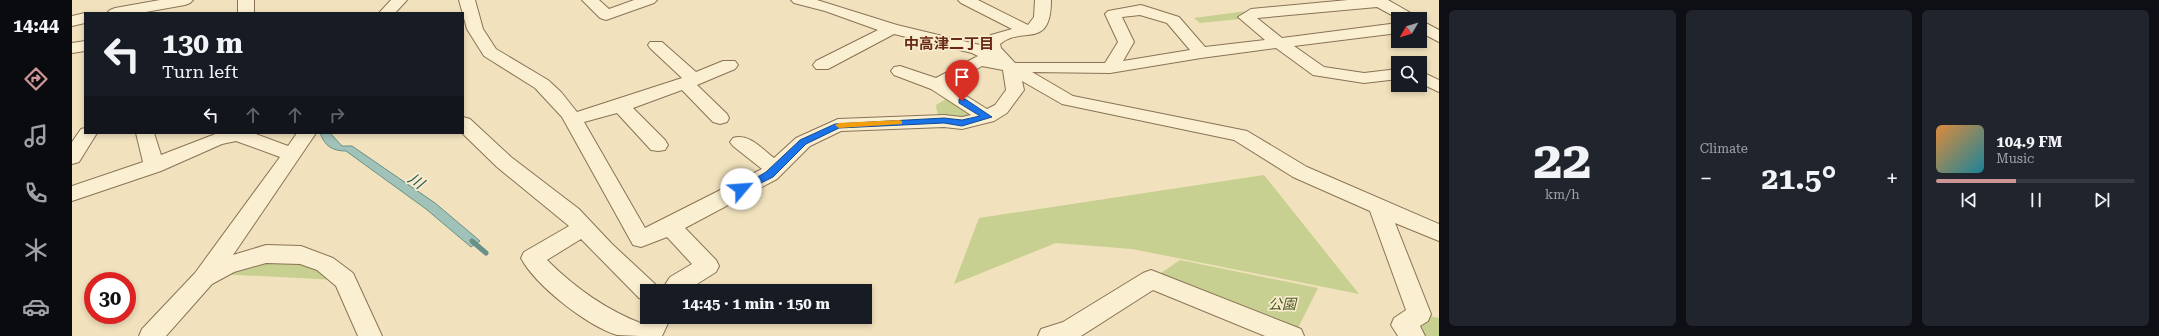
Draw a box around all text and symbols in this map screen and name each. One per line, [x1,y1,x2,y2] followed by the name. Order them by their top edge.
[1391,12,1427,48] north arrow
[1391,12,1427,92] map controls
[13,15,59,36] text: 14:44
[162,27,243,60] text: 130 m
[96,28,148,80] icon: left
[904,35,994,53] district label: 中高津二丁目
[1391,56,1427,92] button: search
[945,60,979,101] pin
[162,61,238,82] text: Turn left
[22,65,50,93] icon: directions
[951,66,973,88] icon: arrive
[200,104,222,126] icon: left
[242,104,264,126] icon: ahead
[284,104,306,126] icon: ahead
[326,104,348,126] icon: right
[22,122,50,150] icon: music
[1533,130,1591,191] text: 22
[1996,133,2062,151] text: 104.9 FM
[1700,141,1748,156] text: Climate
[1996,151,2034,166] text: Music
[1762,161,1836,196] text: 21.5°
[1700,166,1712,191] text: −
[1886,166,1898,191] text: +
[720,168,762,210] position arrow
[405,169,429,194] water label: 川
[22,179,50,207] icon: phone
[1545,187,1580,202] text: km/h
[1958,189,1980,211] icon: previous
[2025,189,2047,211] icon: pause
[2091,189,2113,211] icon: next
[22,236,50,264] icon: climate
[84,272,136,324] speed limit sign: 30
[22,293,50,321] icon: car
[682,295,830,313] text: 14:45 · 1 min · 150 m
[1268,296,1298,312] park label: 公園

